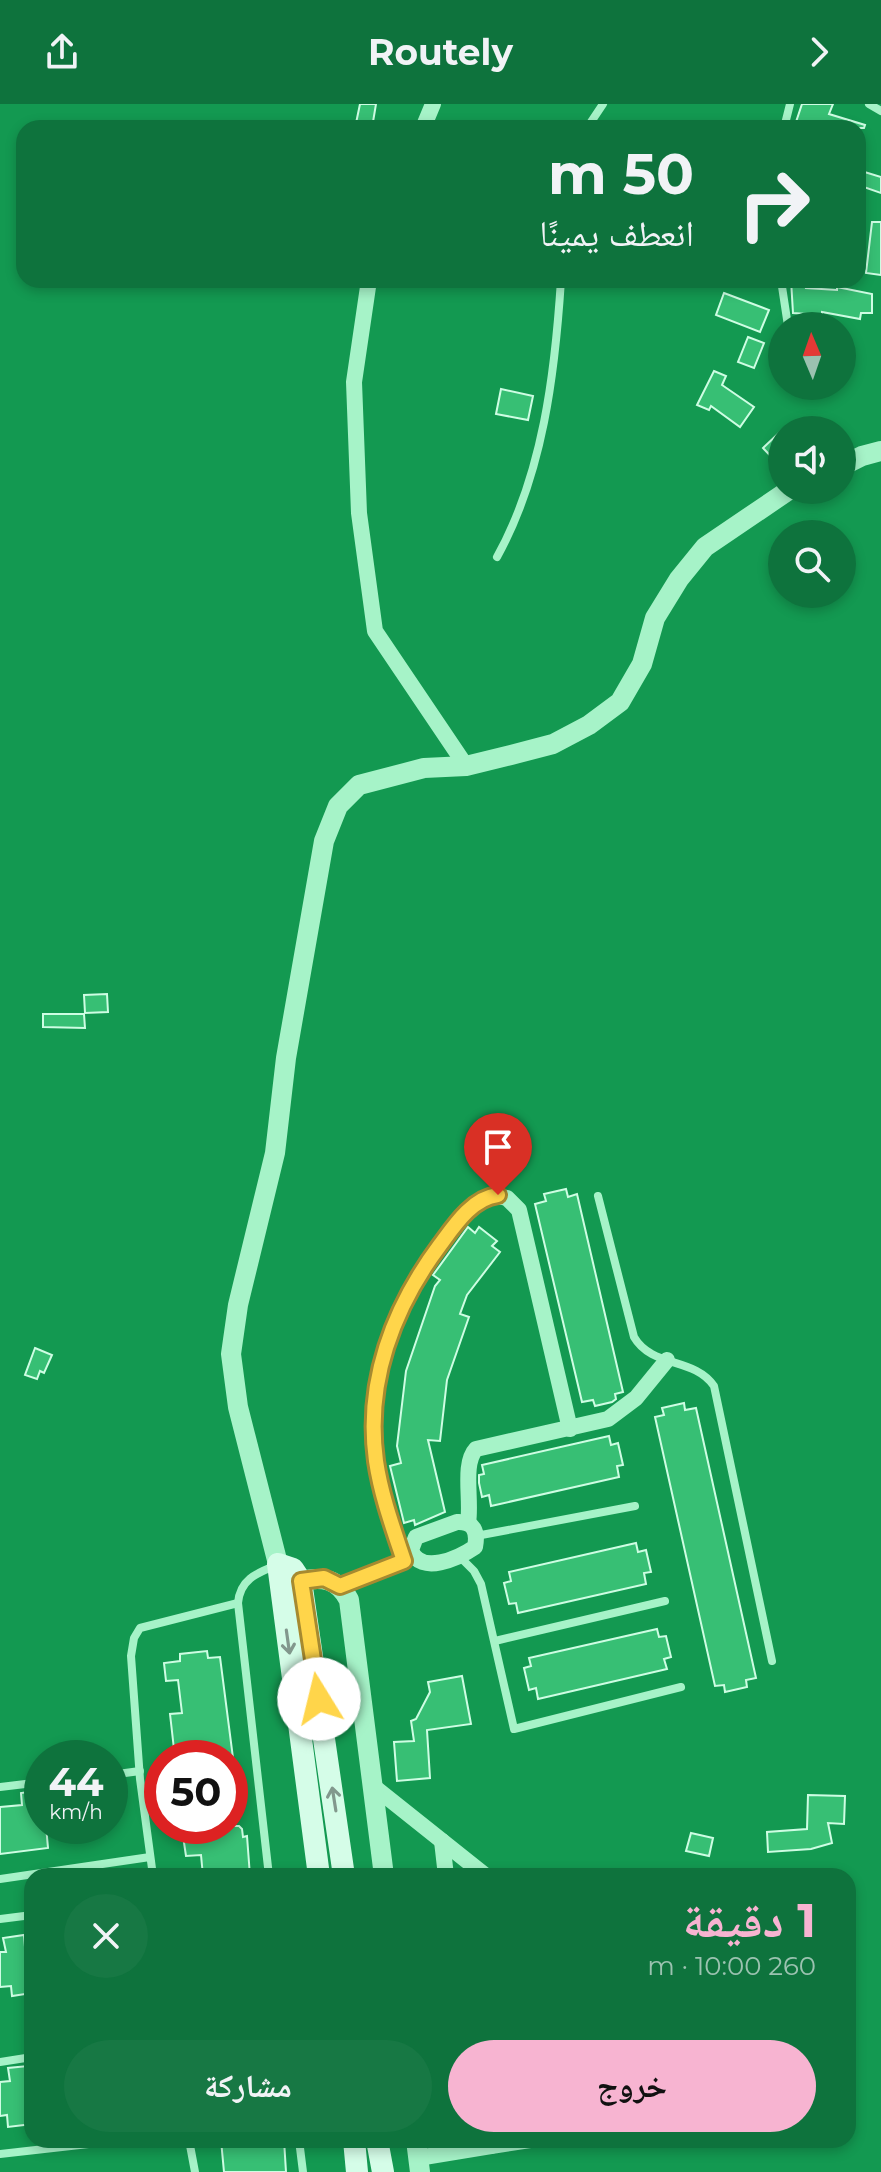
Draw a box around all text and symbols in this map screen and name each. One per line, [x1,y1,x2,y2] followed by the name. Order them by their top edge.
[40,30,84,74] icon: share
[368,30,513,74] text: Routely
[797,30,841,74] icon: forward
[548,140,694,208] text: 50 m
[722,152,826,256] icon: right
[539,211,694,255] text: انعطف يمينًا
[768,312,856,400] north arrow
[768,312,856,608] map controls
[768,416,856,504] button: sound
[768,520,856,608] button: search
[464,1113,532,1195] pin
[476,1125,520,1169] icon: arrive
[281,1629,296,1654] one-way arrow
[277,1657,361,1741] position arrow
[144,1740,248,1844] speed limit sign: 50
[48,1757,104,1806] text: 44
[326,1787,341,1812] one-way arrow
[49,1800,103,1824] text: km/h
[683,1891,816,1949] text: 1 دقيقة
[64,1894,148,1978] button: close
[647,1950,816,1982] text: 260 m · 10:00
[64,2040,432,2132] button: مشاركة
[448,2040,816,2132] button: خروج

